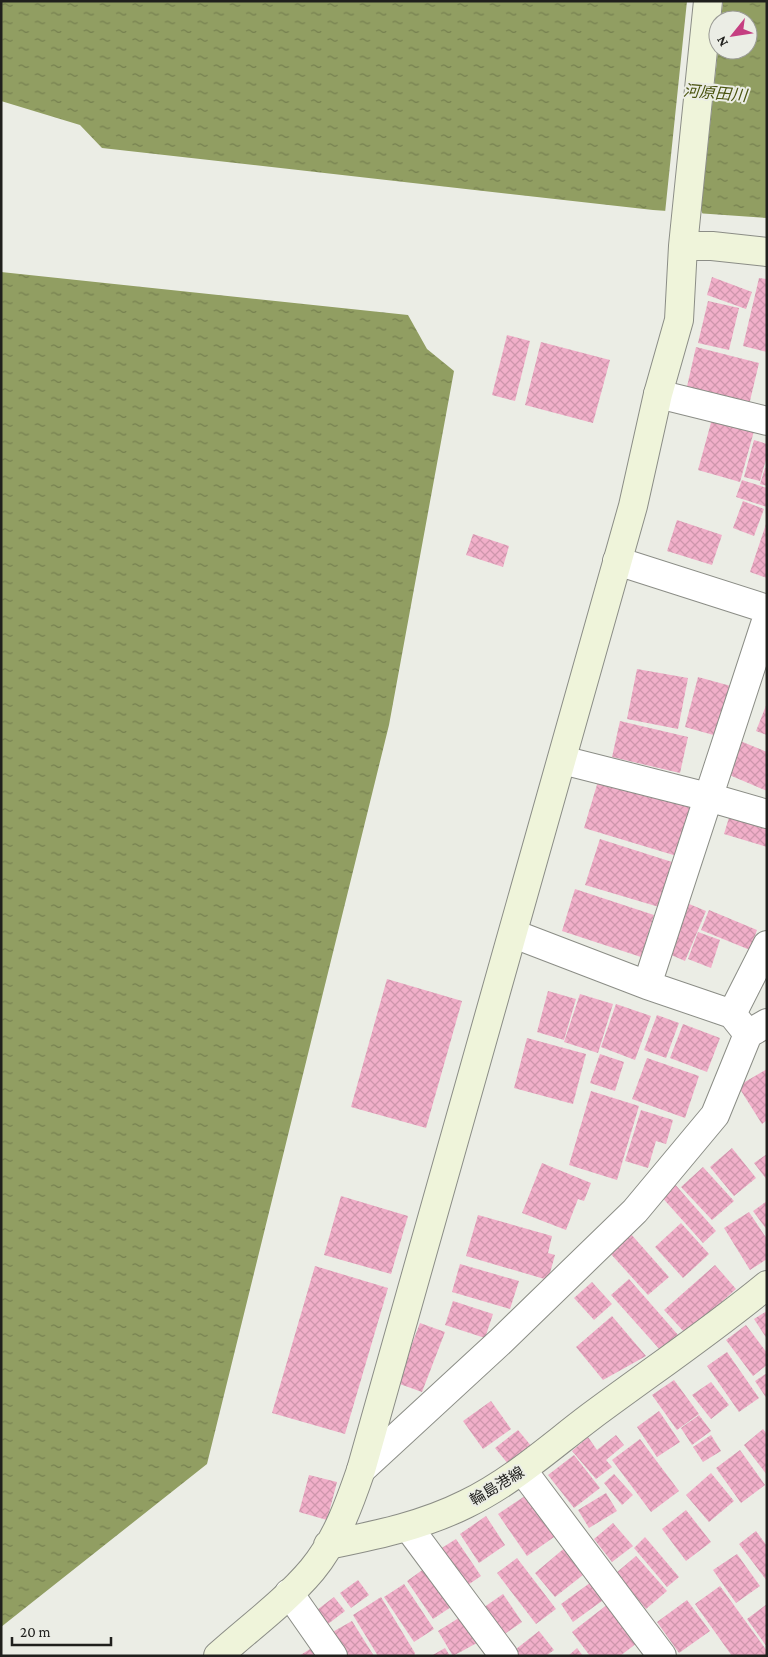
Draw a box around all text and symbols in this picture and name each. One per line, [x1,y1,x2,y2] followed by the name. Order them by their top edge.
[708,10,758,60] north arrow
[712,33,731,50] text: N
[682,82,750,104] water label: 河原田川
[467,1463,527,1508] street label: 輪島港線
[12,1614,111,1646] scale bar
[20,1624,51,1640] text: 20 m

